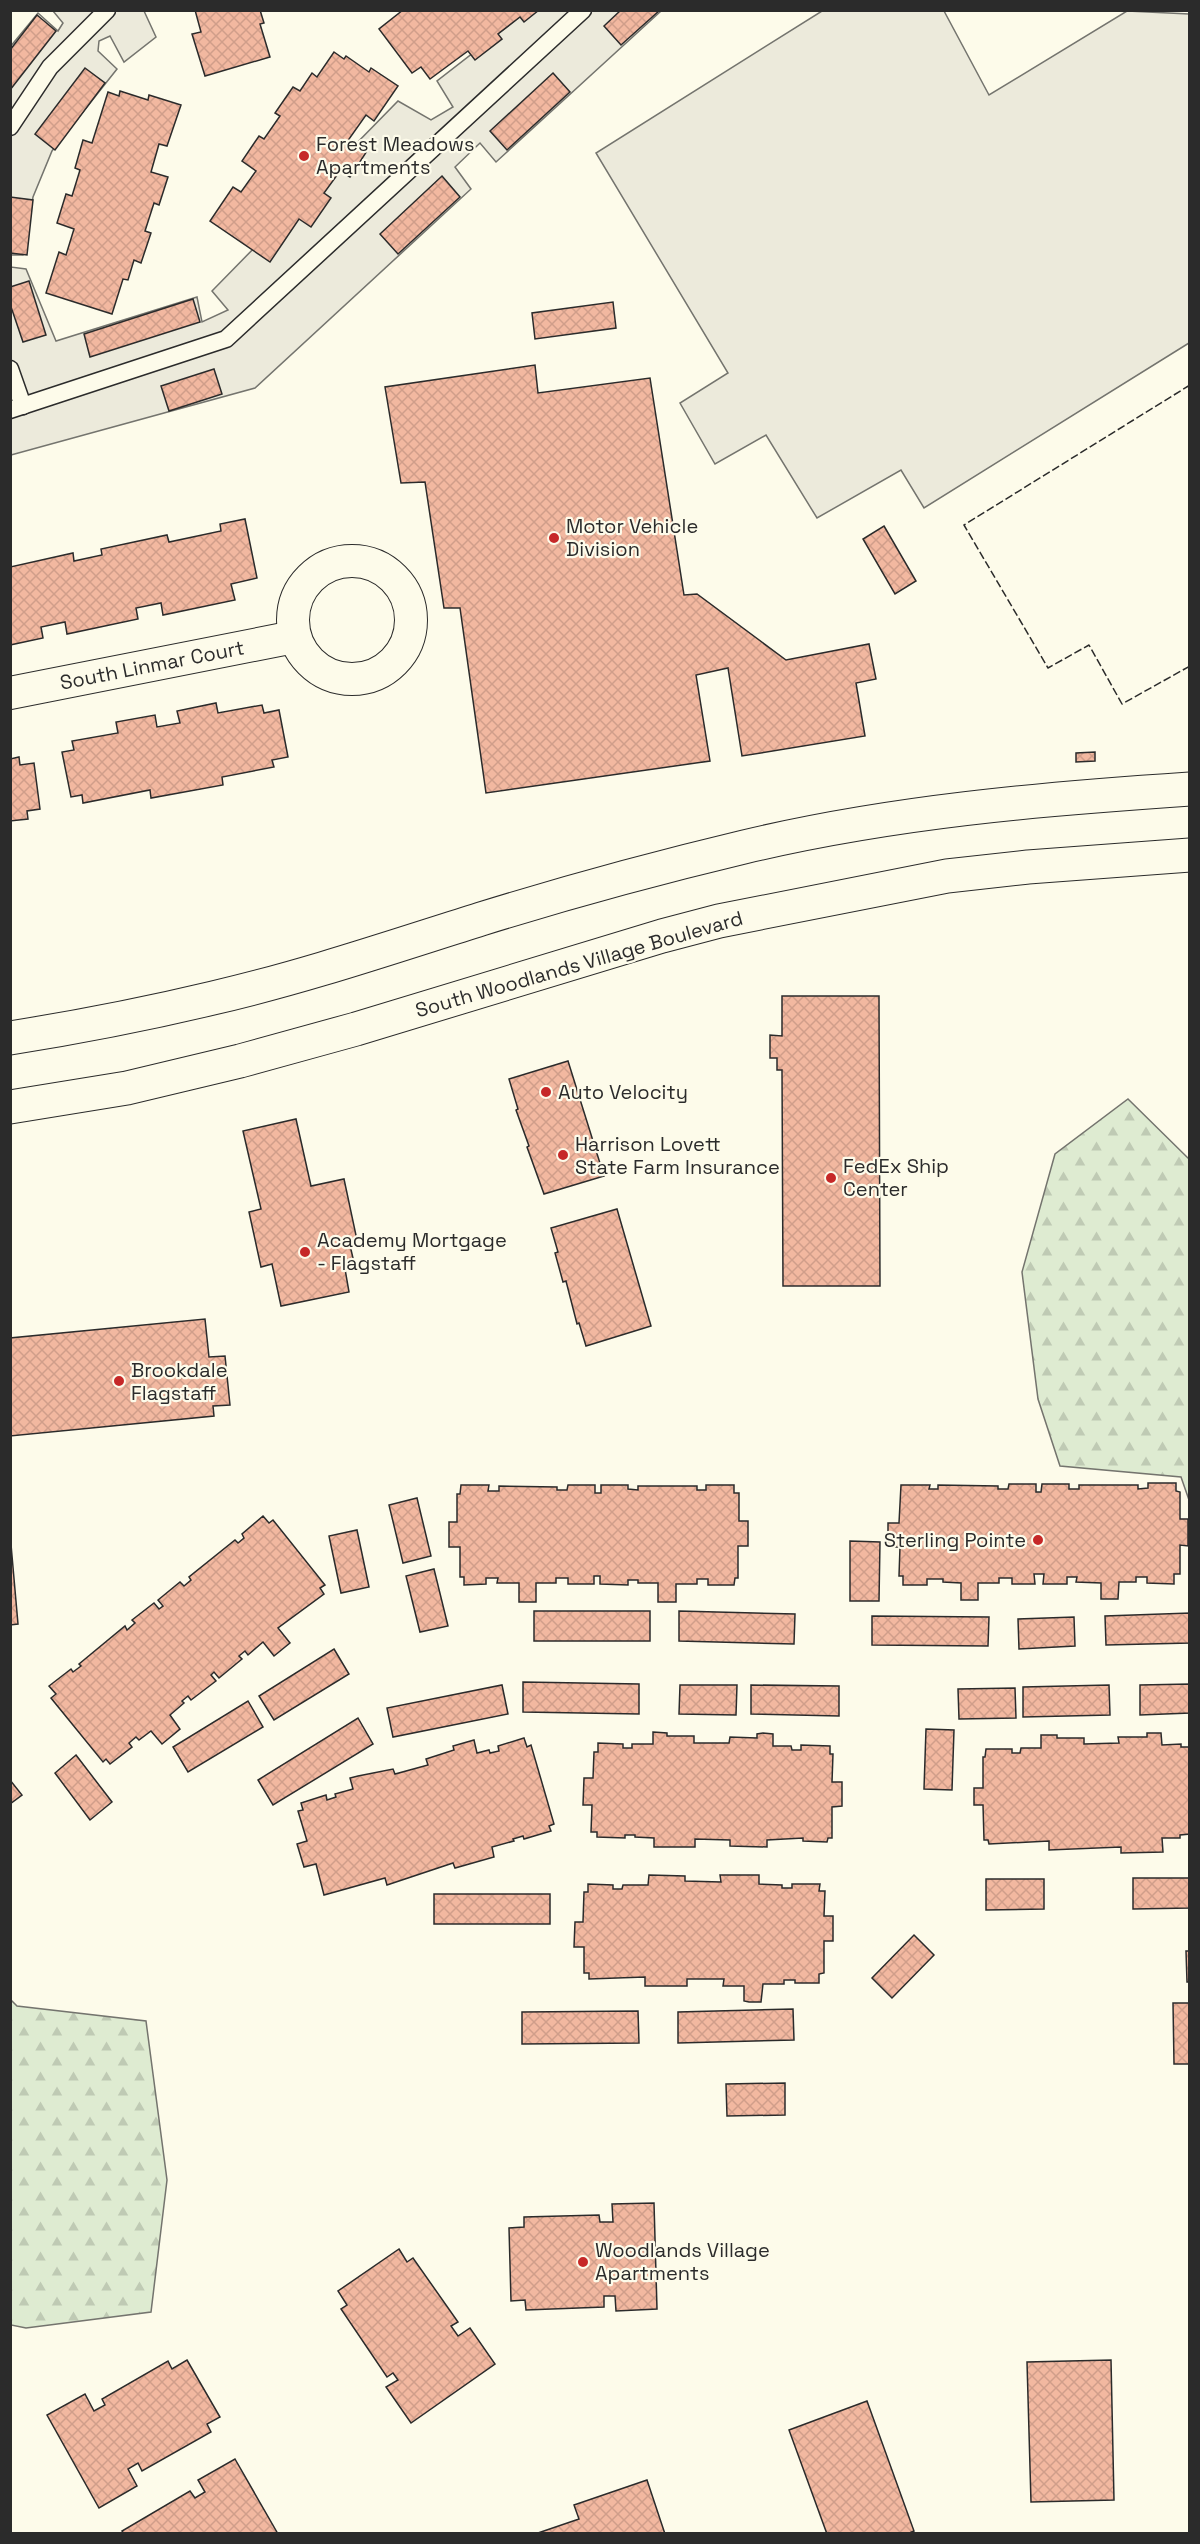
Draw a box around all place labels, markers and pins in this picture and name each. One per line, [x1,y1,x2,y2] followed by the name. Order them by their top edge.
[316,131,475,180] place label: Forest Meadows Apartments
[297,149,311,163] marker: Forest Meadows Apartments
[566,513,698,562] place label: Motor Vehicle Division
[547,531,561,545] marker: Motor Vehicle Division
[558,1079,688,1105] place label: Auto Velocity
[539,1085,553,1099] marker: Auto Velocity
[575,1131,780,1180] place label: Harrison Lovett State Farm Insurance
[556,1148,570,1162] marker: Harrison Lovett State Farm Insurance
[843,1153,949,1202] place label: FedEx Ship Center
[824,1171,838,1185] marker: FedEx Ship Center
[317,1227,507,1276] place label: Academy Mortgage - Flagstaff
[298,1245,312,1259] marker: Academy Mortgage - Flagstaff
[131,1357,227,1406] place label: Brookdale Flagstaff
[112,1374,126,1388] marker: Brookdale Flagstaff
[884,1527,1026,1553] place label: Sterling Pointe
[1031,1533,1045,1547] marker: Sterling Pointe
[595,2237,770,2286] place label: Woodlands Village Apartments
[576,2255,590,2269] marker: Woodlands Village Apartments

